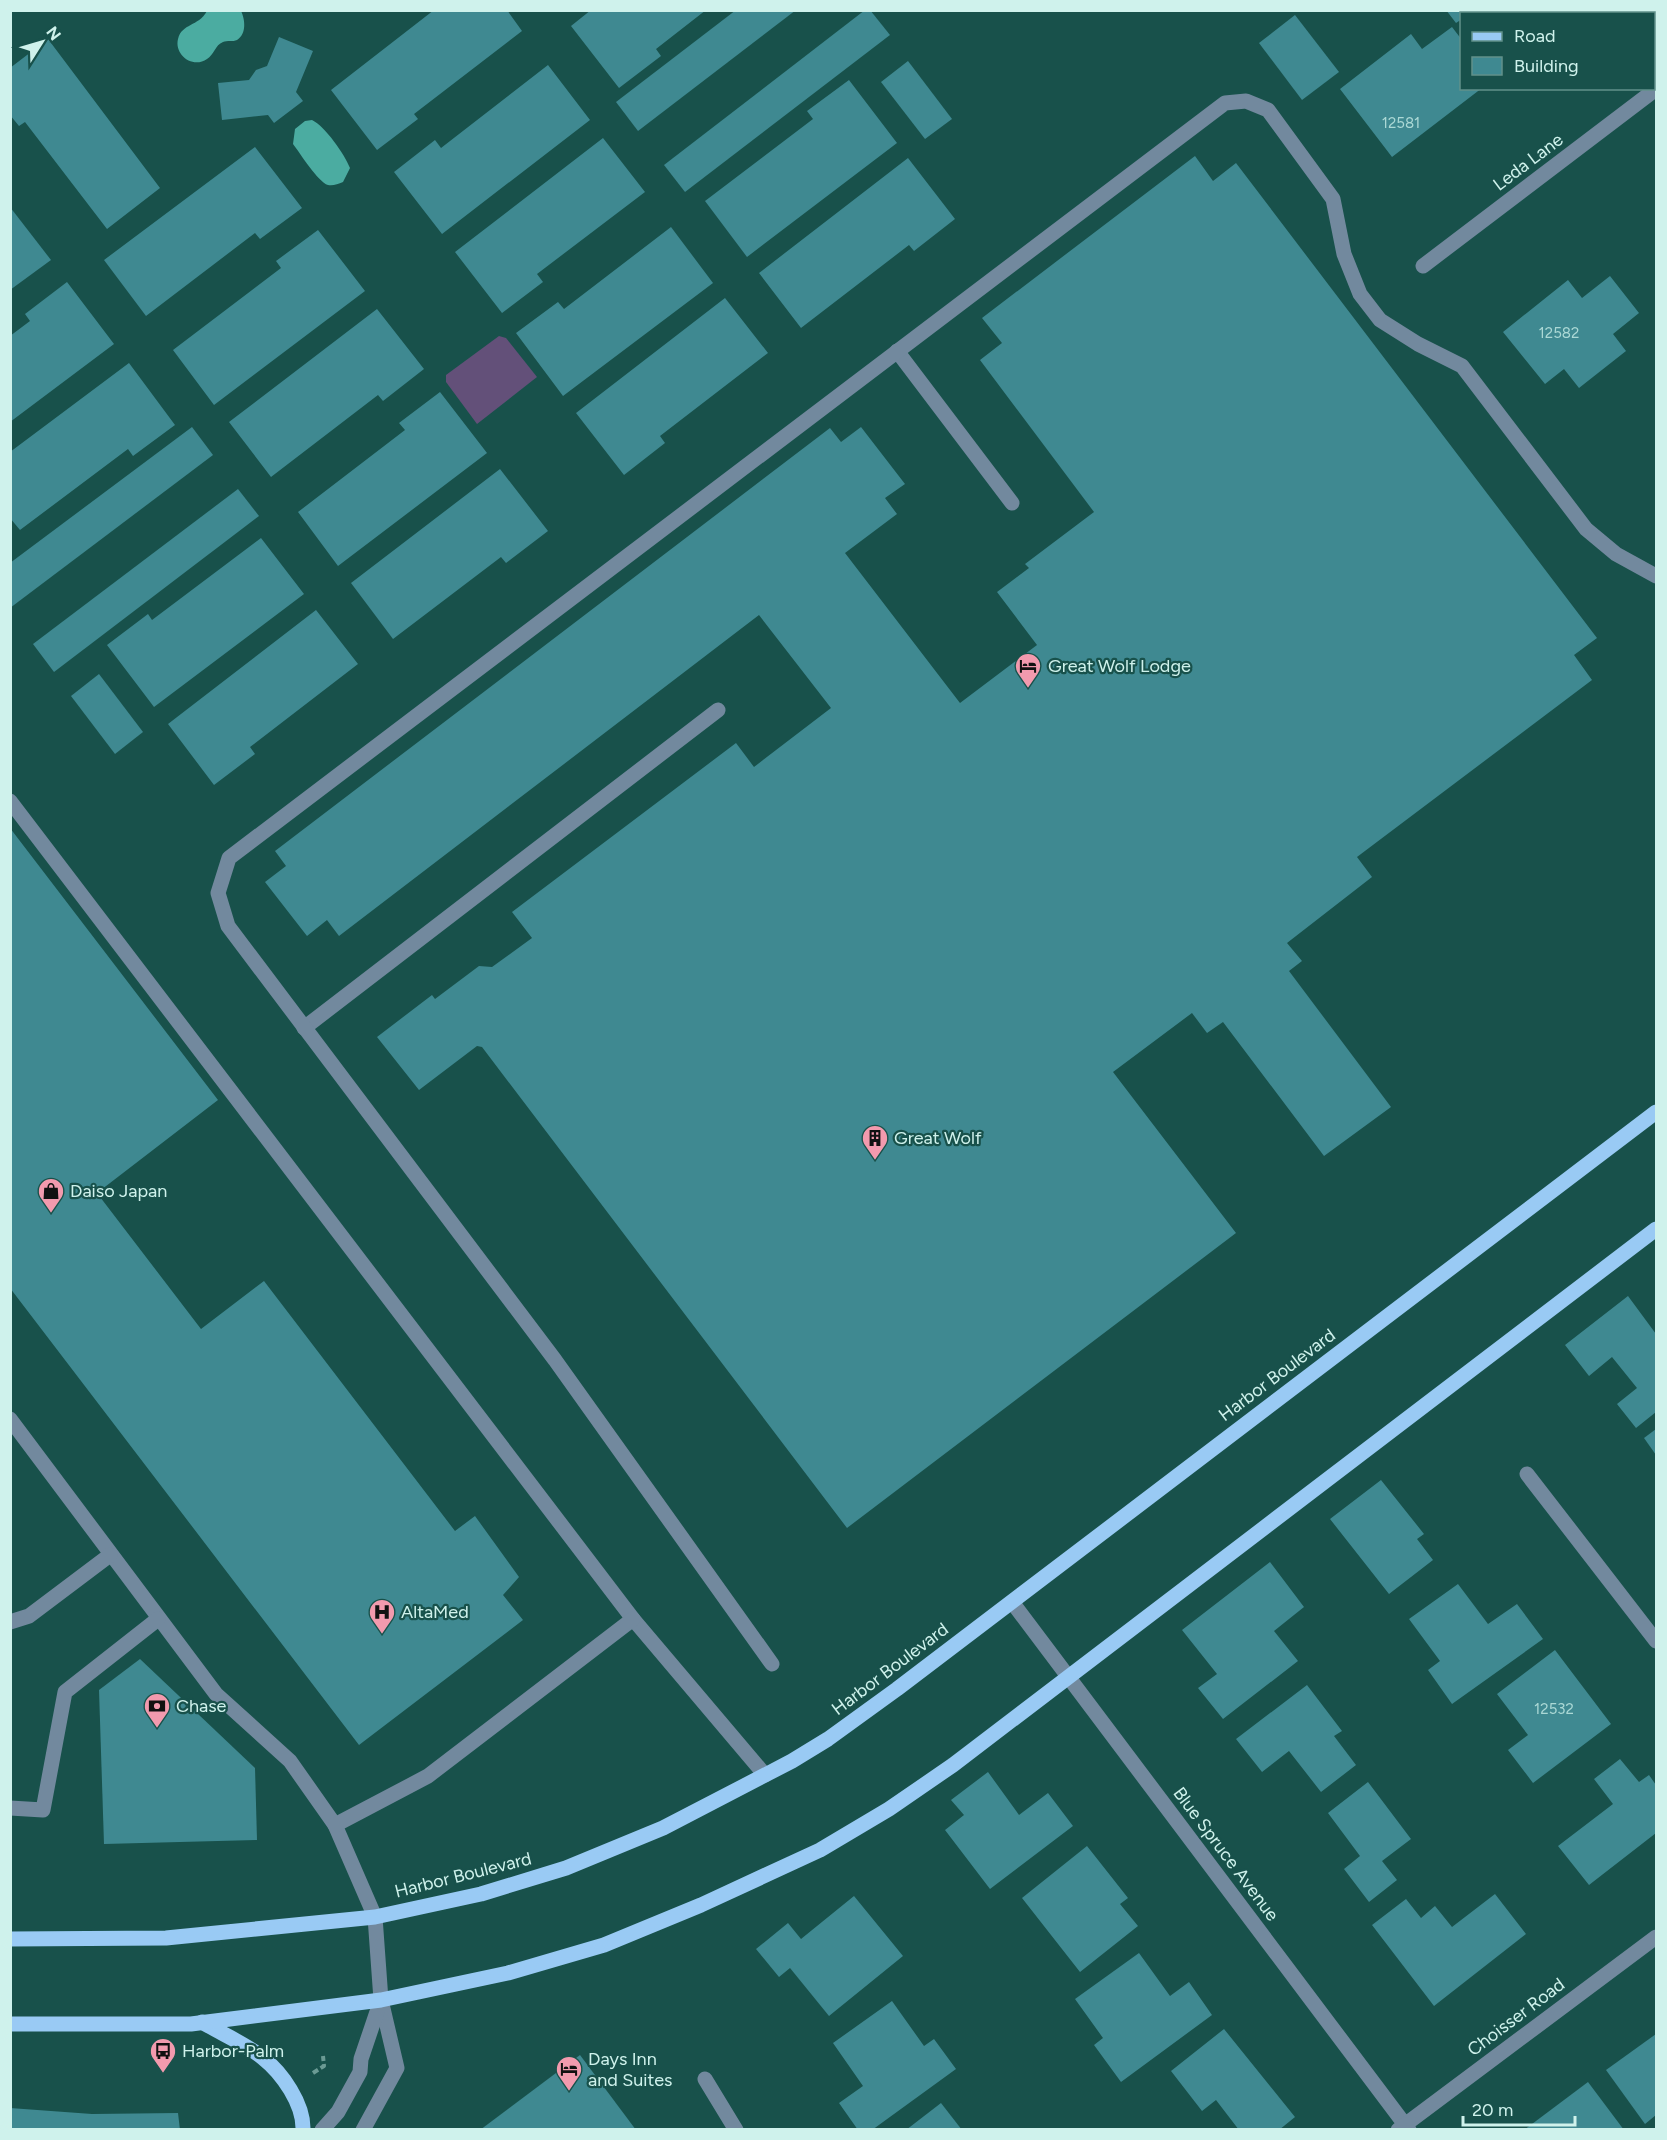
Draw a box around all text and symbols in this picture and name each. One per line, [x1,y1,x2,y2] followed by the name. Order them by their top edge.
[12,12,72,72] north arrow
[1460,12,1655,90] legend
[42,23,65,44] text: N
[1514,25,1555,47] text: Road
[1514,55,1579,77] text: Building
[1382,114,1420,132] house number: 12581
[1489,129,1567,195] street label: Leda Lane
[1539,324,1579,342] house number: 12582
[1013,651,1043,689] hotel icon: Great Wolf Lodge
[1048,655,1191,677] place label: Great Wolf Lodge
[860,1123,890,1161] building icon: Great Wolf
[894,1127,982,1149] place label: Great Wolf
[36,1176,66,1214] shop icon: Daiso Japan
[70,1180,167,1202] place label: Daiso Japan
[1214,1324,1340,1426] street label: Harbor Boulevard
[367,1597,397,1635] hospital icon: AltaMed
[401,1601,469,1623] place label: AltaMed
[827,1618,953,1720] street label: Harbor Boulevard
[142,1691,172,1729] bank icon: Chase
[176,1695,227,1717] place label: Chase
[1534,1700,1574,1718] house number: 12532
[1168,1783,1284,1925] street label: Blue Spruce Avenue
[392,1847,534,1903] street label: Harbor Boulevard
[1463,1973,1569,2061] street label: Choisser Road
[148,2036,178,2074] bus stop icon: Harbor-Palm
[182,2040,284,2062] place label: Harbor-Palm
[588,2048,672,2091] place label: Days Inn and Suites
[554,2054,584,2092] hotel icon: Days Inn and Suites
[1463,2089,1576,2127] scale bar
[1472,2099,1513,2121] text: 20 m

